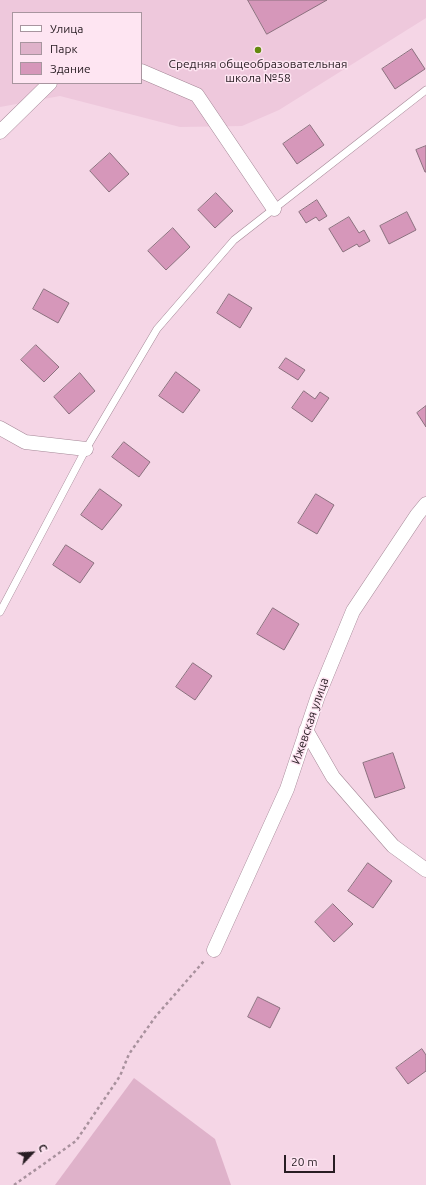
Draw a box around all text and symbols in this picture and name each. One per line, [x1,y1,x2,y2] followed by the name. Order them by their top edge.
[12,12,142,84] legend
[50,22,83,35] text: Улица
[50,42,78,55] text: Парк
[253,45,263,55] marker: Средняя общеобразовательная школа №58
[169,57,347,85] place label: Средняя общеобразовательная школа №58
[50,62,91,75] text: Здание
[288,676,332,766] street label: Ижевская улица
[12,1133,52,1173] north arrow
[36,1142,50,1154] text: С
[286,1147,337,1173] scale bar
[291,1155,318,1168] text: 20 m

